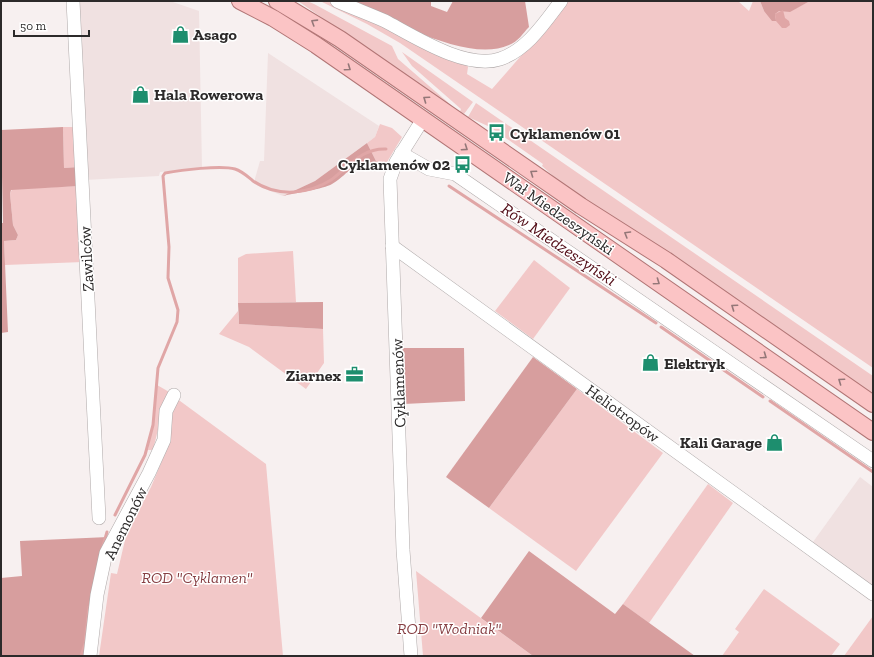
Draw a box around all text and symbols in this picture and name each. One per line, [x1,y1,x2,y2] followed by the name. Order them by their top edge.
[14,12,89,38] scale bar
[20,19,47,33] text: 50 m
[311,20,318,27] one-way arrow
[170,24,190,44] shop icon: Asago
[193,25,238,44] place label: Asago
[344,63,351,70] one-way arrow
[131,84,151,104] shop icon: Hala Rowerowa
[154,85,263,104] place label: Hala Rowerowa
[423,96,430,104] one-way arrow
[487,123,507,143] bus stop icon: Cyklamenów 01
[510,124,620,143] place label: Cyklamenów 01
[461,143,468,151] one-way arrow
[453,154,473,174] bus stop icon: Cyklamenów 02
[338,155,450,174] place label: Cyklamenów 02
[499,168,618,259] street label: Wał Miedzeszyński
[530,170,537,178] one-way arrow
[498,198,620,290] water label: Rów Miedzeszyński
[75,225,98,292] street label: Zawilców
[624,232,631,239] one-way arrow
[653,277,660,285] one-way arrow
[731,304,738,312] one-way arrow
[387,337,410,428] street label: Cyklamenów
[759,351,766,358] one-way arrow
[641,353,661,373] shop icon: Elektryk
[664,354,725,373] place label: Elektryk
[344,365,364,385] office icon: Ziarnex
[286,366,341,385] place label: Ziarnex
[838,378,845,386] one-way arrow
[582,380,664,447] street label: Heliotropów
[765,432,785,452] shop icon: Kali Garage
[680,433,762,452] place label: Kali Garage
[100,483,152,563] street label: Anemonów
[141,568,253,587] park label: ROD "Cyklamen"
[397,619,501,638] park label: ROD "Wodniak"

